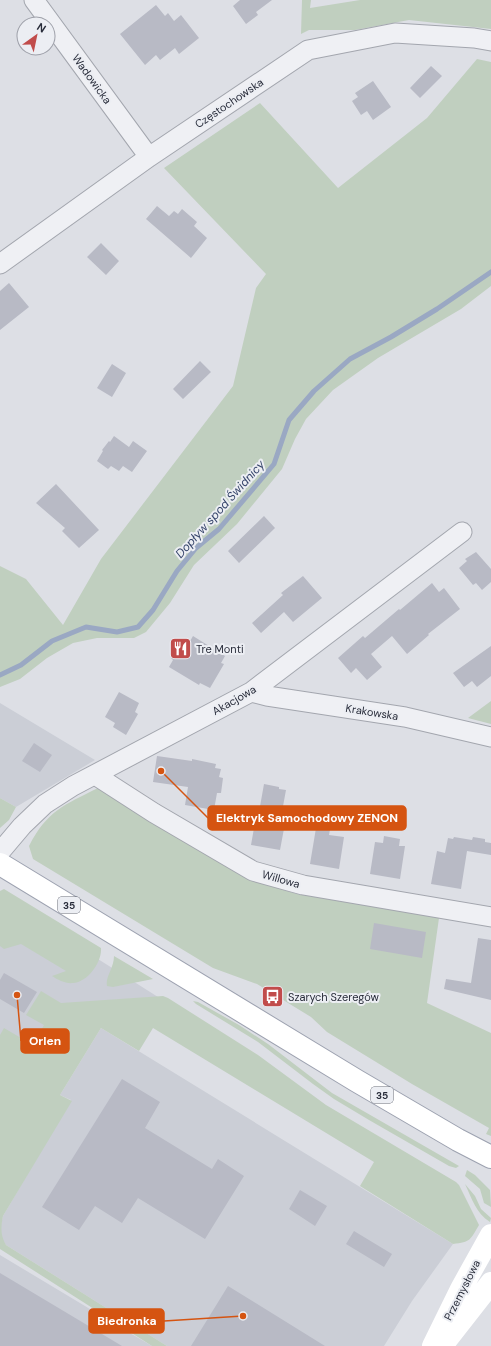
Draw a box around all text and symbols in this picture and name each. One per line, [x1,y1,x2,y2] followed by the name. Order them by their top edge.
[16,16,56,56] north arrow
[34,20,49,36] text: N
[69,51,115,107] street label: Wadowicka
[192,75,266,131] street label: Częstochowska
[172,456,268,561] water label: Dopływ spod Świdnicy
[168,636,194,662] restaurant icon: Tre Monti
[196,642,244,656] place label: Tre Monti
[210,682,258,718] street label: Akacjowa
[345,701,399,723] street label: Krakowska
[208,806,406,830] callout: Elektryk Samochodowy ZENON
[216,810,398,826] text: Elektryk Samochodowy ZENON
[260,867,302,891] street label: Willowa
[58,897,80,913] road number: 35
[259,984,285,1010] bus stop icon: Szarych Szeregów
[288,990,380,1004] place label: Szarych Szeregów
[21,1029,69,1053] callout: Orlen
[29,1033,61,1049] text: Orlen
[371,1087,393,1103] road number: 35
[441,1257,483,1323] street label: Przemysłowa
[89,1309,164,1333] callout: Biedronka
[97,1313,157,1329] text: Biedronka

